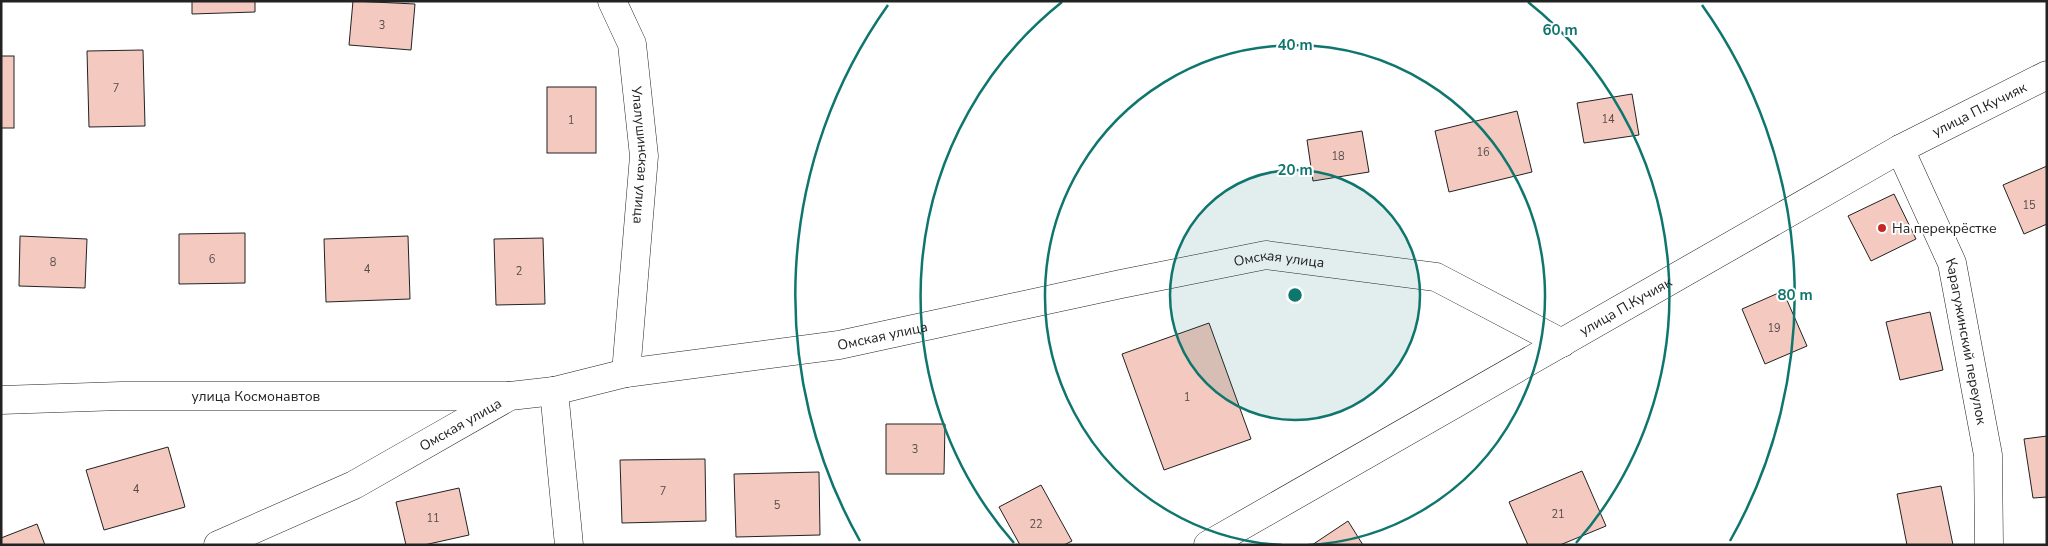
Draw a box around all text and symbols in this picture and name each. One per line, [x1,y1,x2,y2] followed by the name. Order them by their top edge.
[379,18,385,33] house number: 3
[1542,20,1578,40] text: 60 m
[1277,35,1313,55] text: 40 m
[1929,77,2030,141] street label: улица П.Кучияк
[113,81,119,96] house number: 7
[627,84,654,225] street label: Улалушинская улица
[1601,112,1615,127] house number: 14
[568,113,574,128] house number: 1
[1476,145,1490,160] house number: 16
[1331,149,1345,164] house number: 18
[1277,160,1313,180] text: 20 m
[2022,198,2036,213] house number: 15
[1892,219,1997,238] place label: На перекрёстке
[1876,222,1888,234] marker: На перекрёстке
[1232,245,1326,272] street label: Омская улица
[209,252,216,267] house number: 6
[50,255,57,270] house number: 8
[1941,255,1992,427] street label: Карагужинский переулок
[364,262,371,277] house number: 4
[516,264,522,279] house number: 2
[1576,272,1676,340] street label: улица П.Кучияк
[1777,285,1813,305] text: 80 m
[1286,286,1304,304] centre of rings
[836,317,929,355] street label: Омская улица
[1767,321,1781,336] house number: 19
[192,387,321,406] street label: улица Космонавтов
[1184,390,1190,405] house number: 1
[416,393,505,455] street label: Омская улица
[912,442,918,457] house number: 3
[133,482,140,497] house number: 4
[660,484,666,499] house number: 7
[774,498,781,513] house number: 5
[1551,507,1565,522] house number: 21
[426,511,440,526] house number: 11
[1029,517,1043,532] house number: 22

